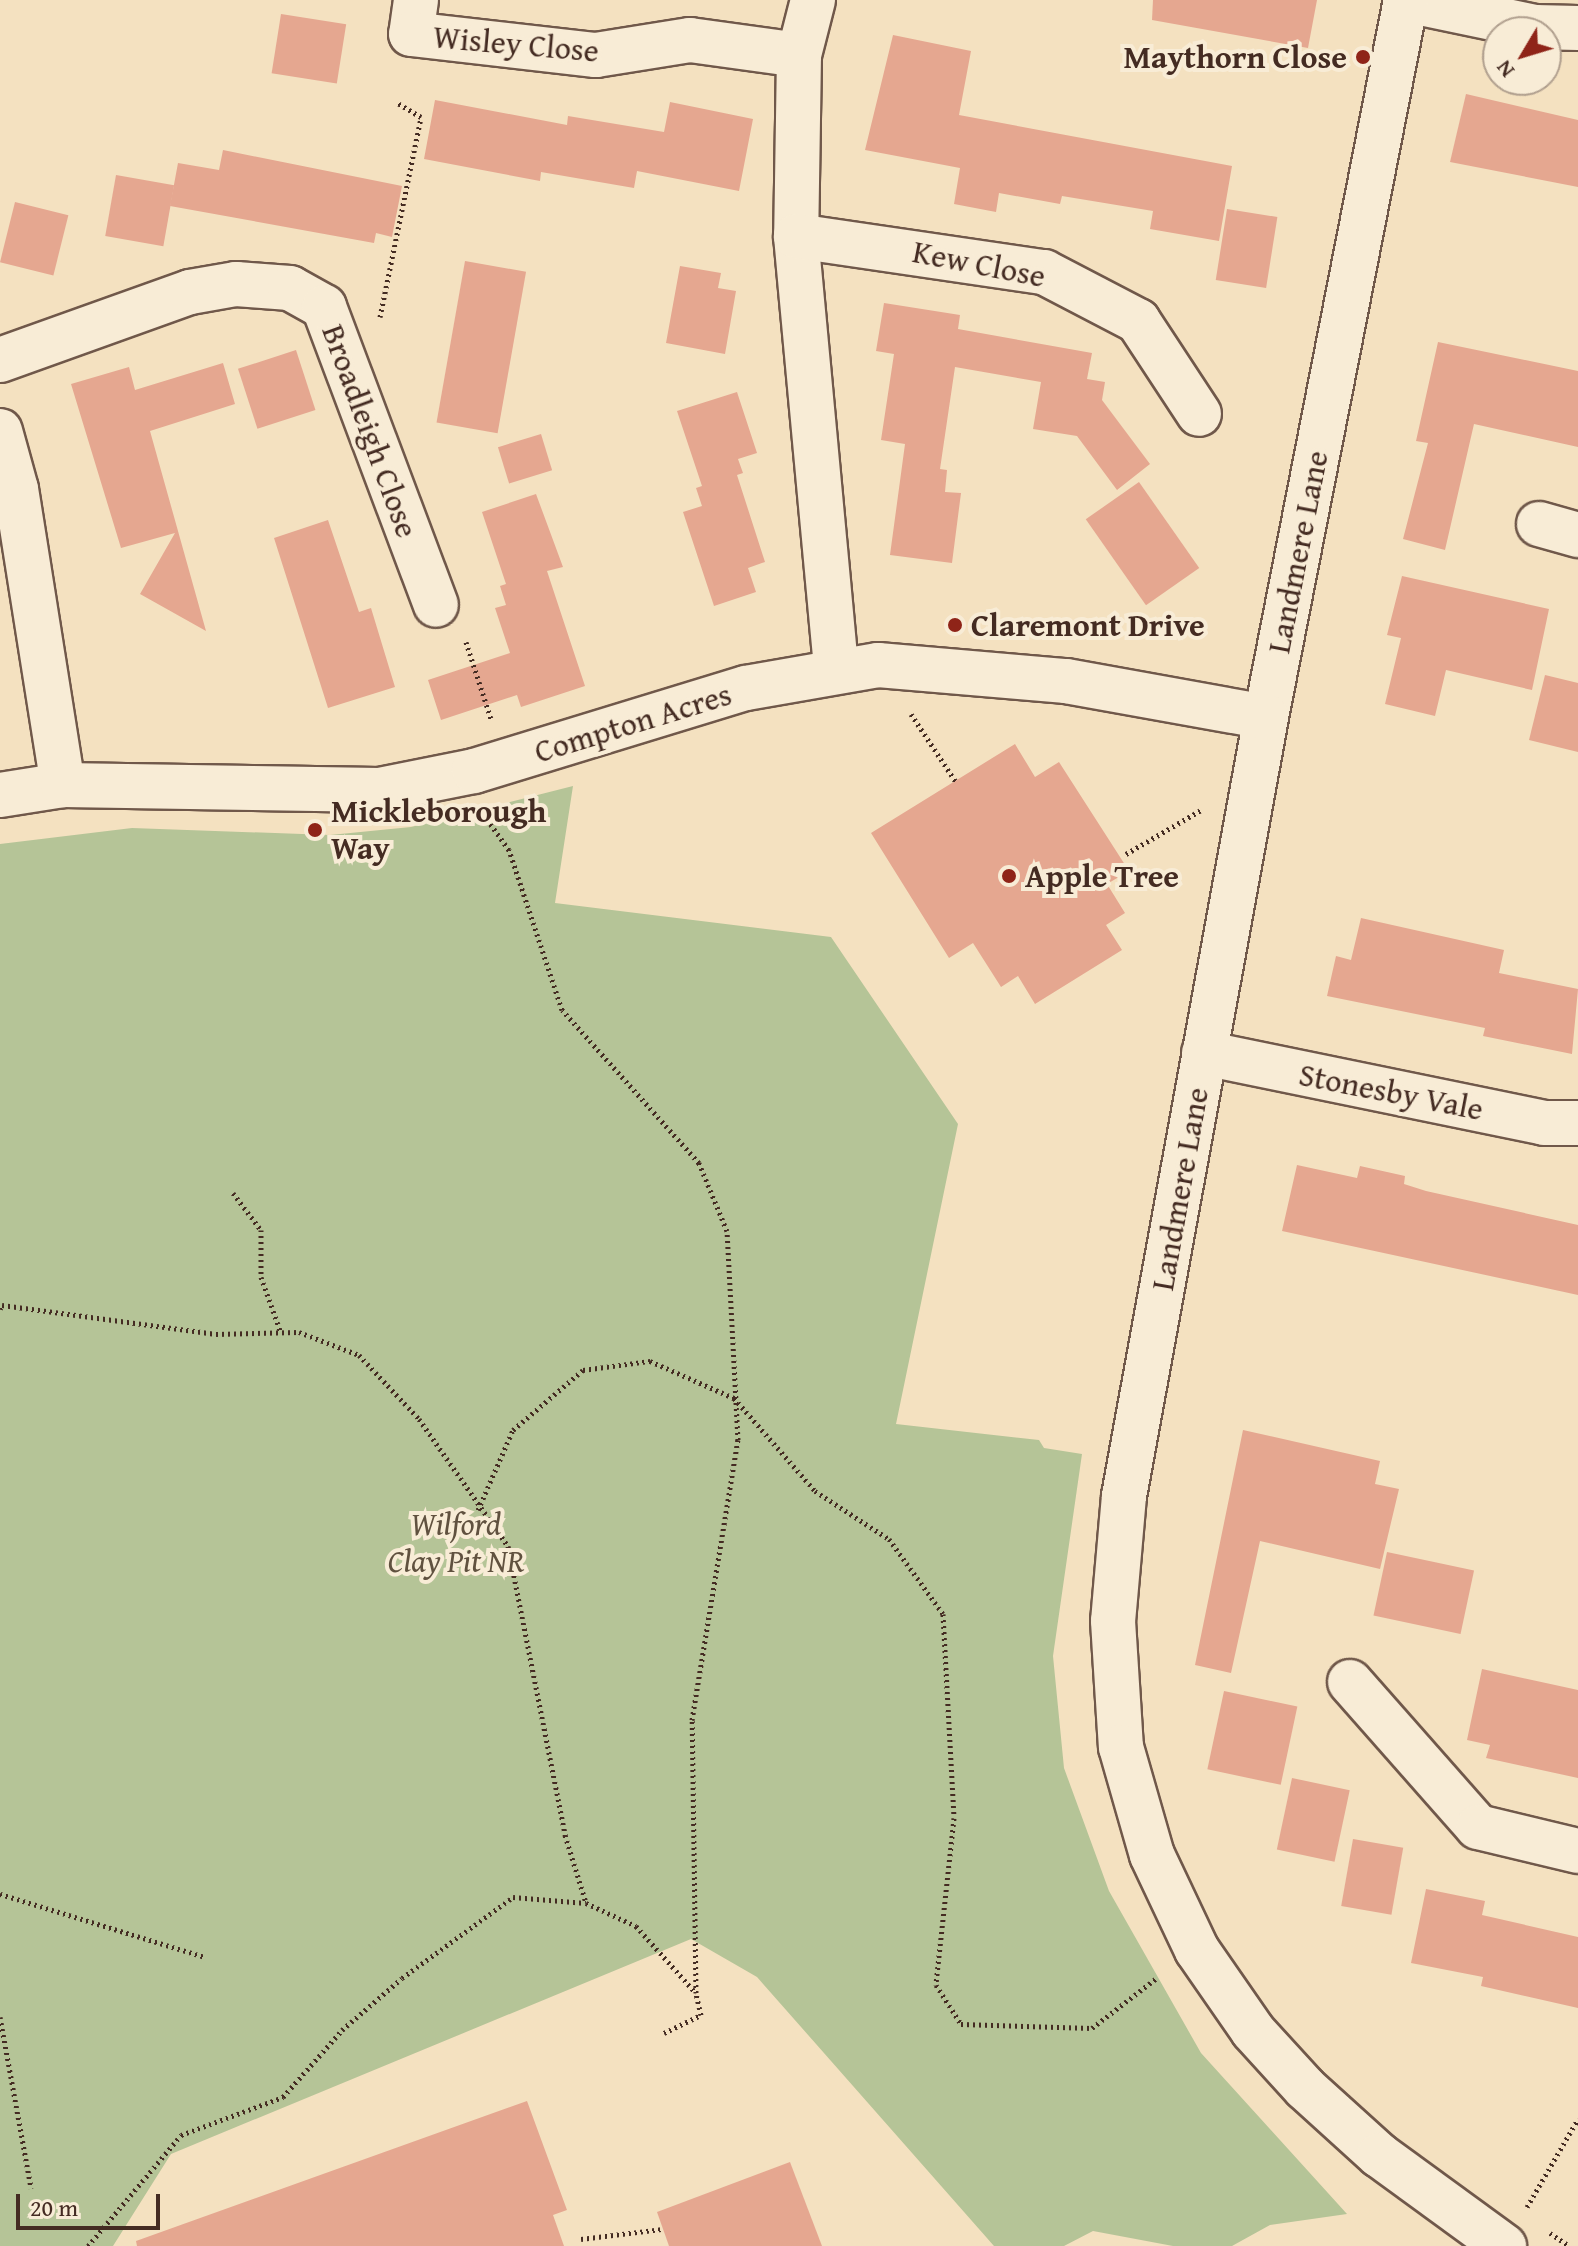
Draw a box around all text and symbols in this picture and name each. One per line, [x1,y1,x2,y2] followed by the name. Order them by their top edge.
[1482,16,1562,96] north arrow
[431,18,601,70] street label: Wisley Close
[1123,38,1347,76] place label: Maythorn Close
[1354,48,1372,66] marker: Maythorn Close
[1488,54,1522,85] text: N
[909,232,1049,296] street label: Kew Close
[314,319,426,543] street label: Broadleigh Close
[1260,448,1336,656] street label: Landmere Lane
[971,606,1205,644] place label: Claremont Drive
[946,616,964,634] marker: Claremont Drive
[530,675,736,771] street label: Compton Acres
[331,793,546,868] place label: Mickleborough Way
[306,821,324,839] marker: Mickleborough Way
[1025,857,1179,895] place label: Apple Tree
[1000,867,1018,885] marker: Apple Tree
[1296,1055,1486,1129] street label: Stonesby Vale
[1143,1085,1217,1293] street label: Landmere Lane
[388,1506,524,1581] park label: Wilford Clay Pit NR
[20,2178,164,2228] scale bar
[30,2190,78,2225] text: 20 m

